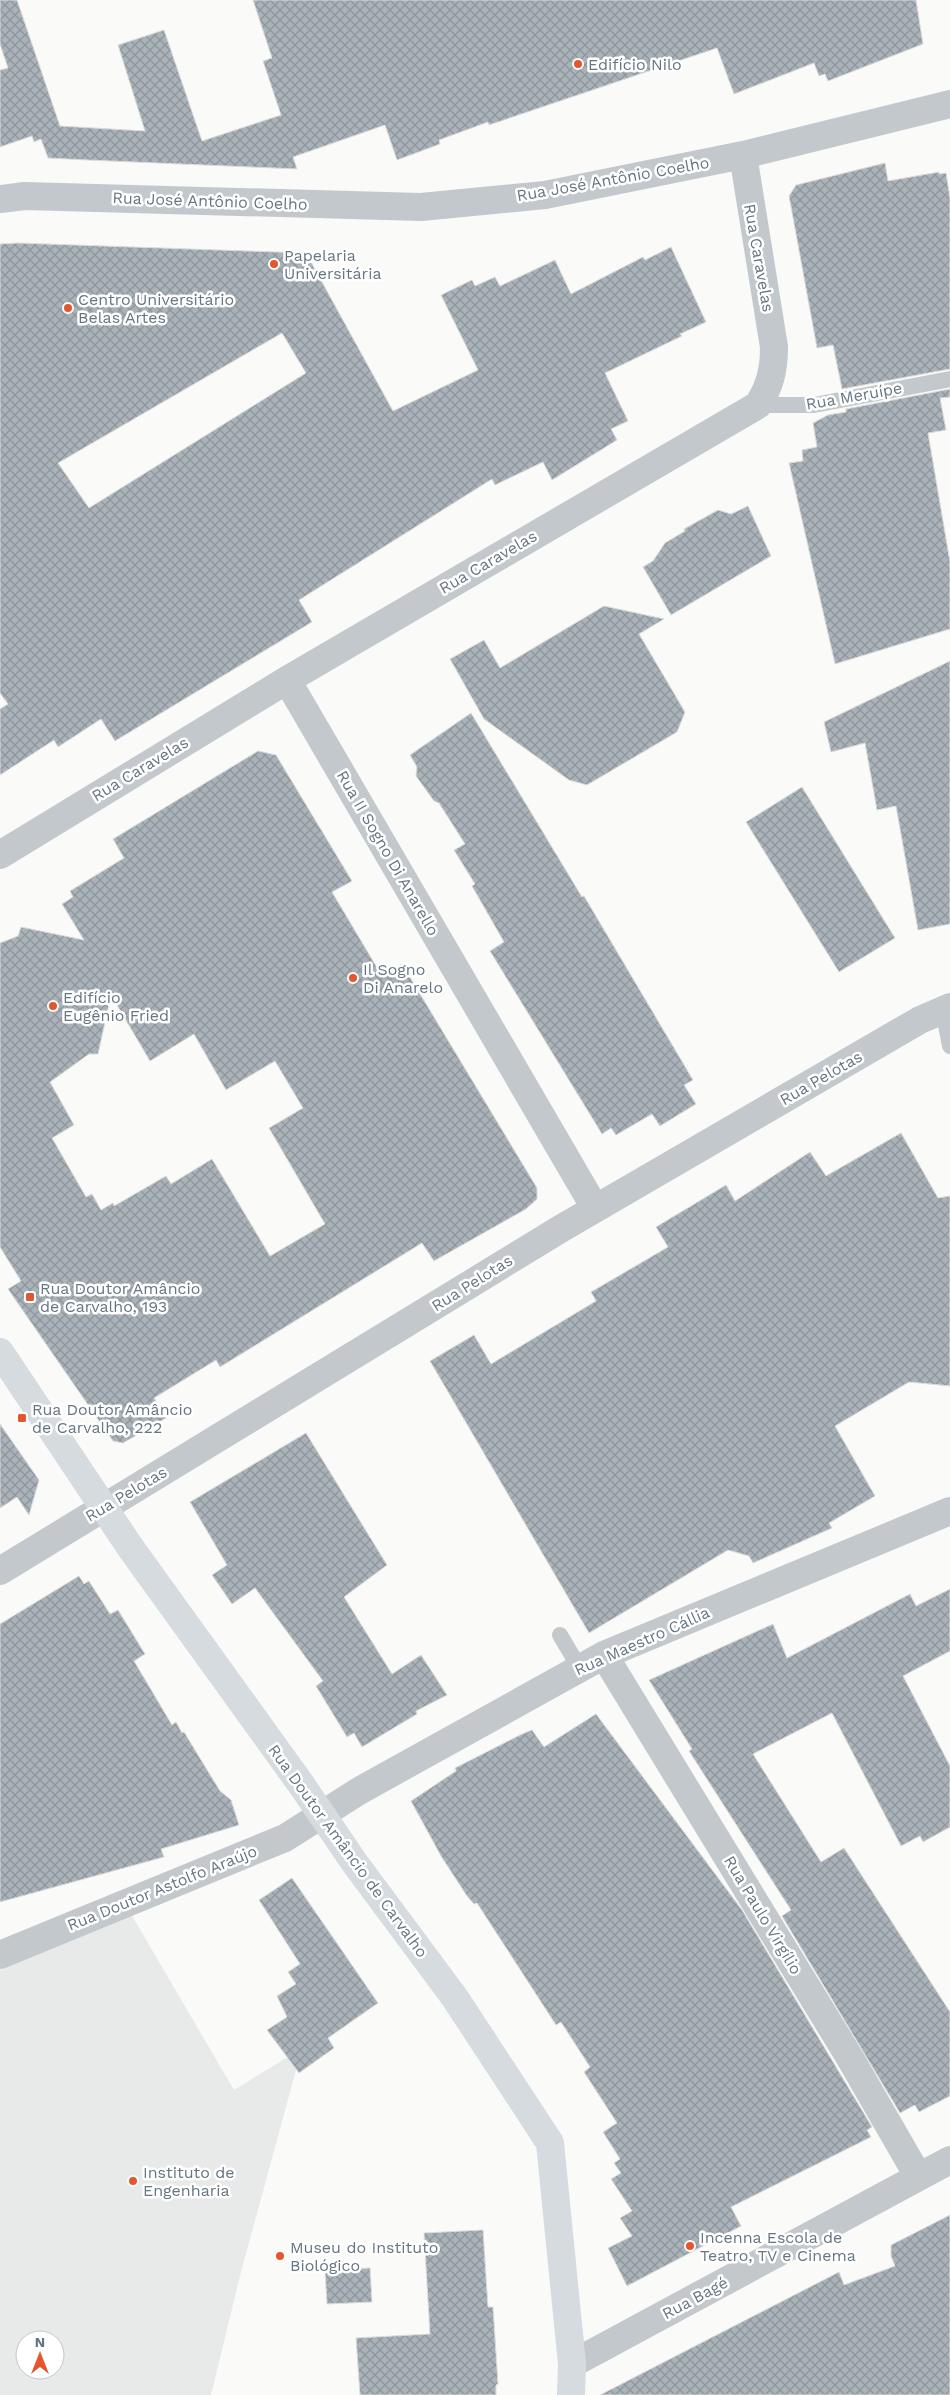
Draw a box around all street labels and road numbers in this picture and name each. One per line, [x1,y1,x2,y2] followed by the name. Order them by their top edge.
[515,153,711,205] street label: Rua José Antônio Coelho
[112,188,308,214] street label: Rua José Antônio Coelho
[740,202,778,314] street label: Rua Caravelas
[805,378,903,414] street label: Rua Meruípe
[436,526,540,598] street label: Rua Caravelas
[88,733,192,805] street label: Rua Caravelas
[333,767,443,939] street label: Rua II Sogno Di Anarello
[776,1047,866,1109] street label: Rua Pelotas
[428,1251,516,1315] street label: Rua Pelotas
[82,1462,170,1526] street label: Rua Pelotas
[571,1603,713,1679] street label: Rua Maestro Cállia
[264,1741,432,1961] street label: Rua Doutor Amâncio de Carvalho
[64,1841,260,1935] street label: Rua Doutor Astolfo Araújo
[720,1852,806,1978] street label: Rua Paulo Virgílio
[659,2273,731,2323] street label: Rua Bagé

